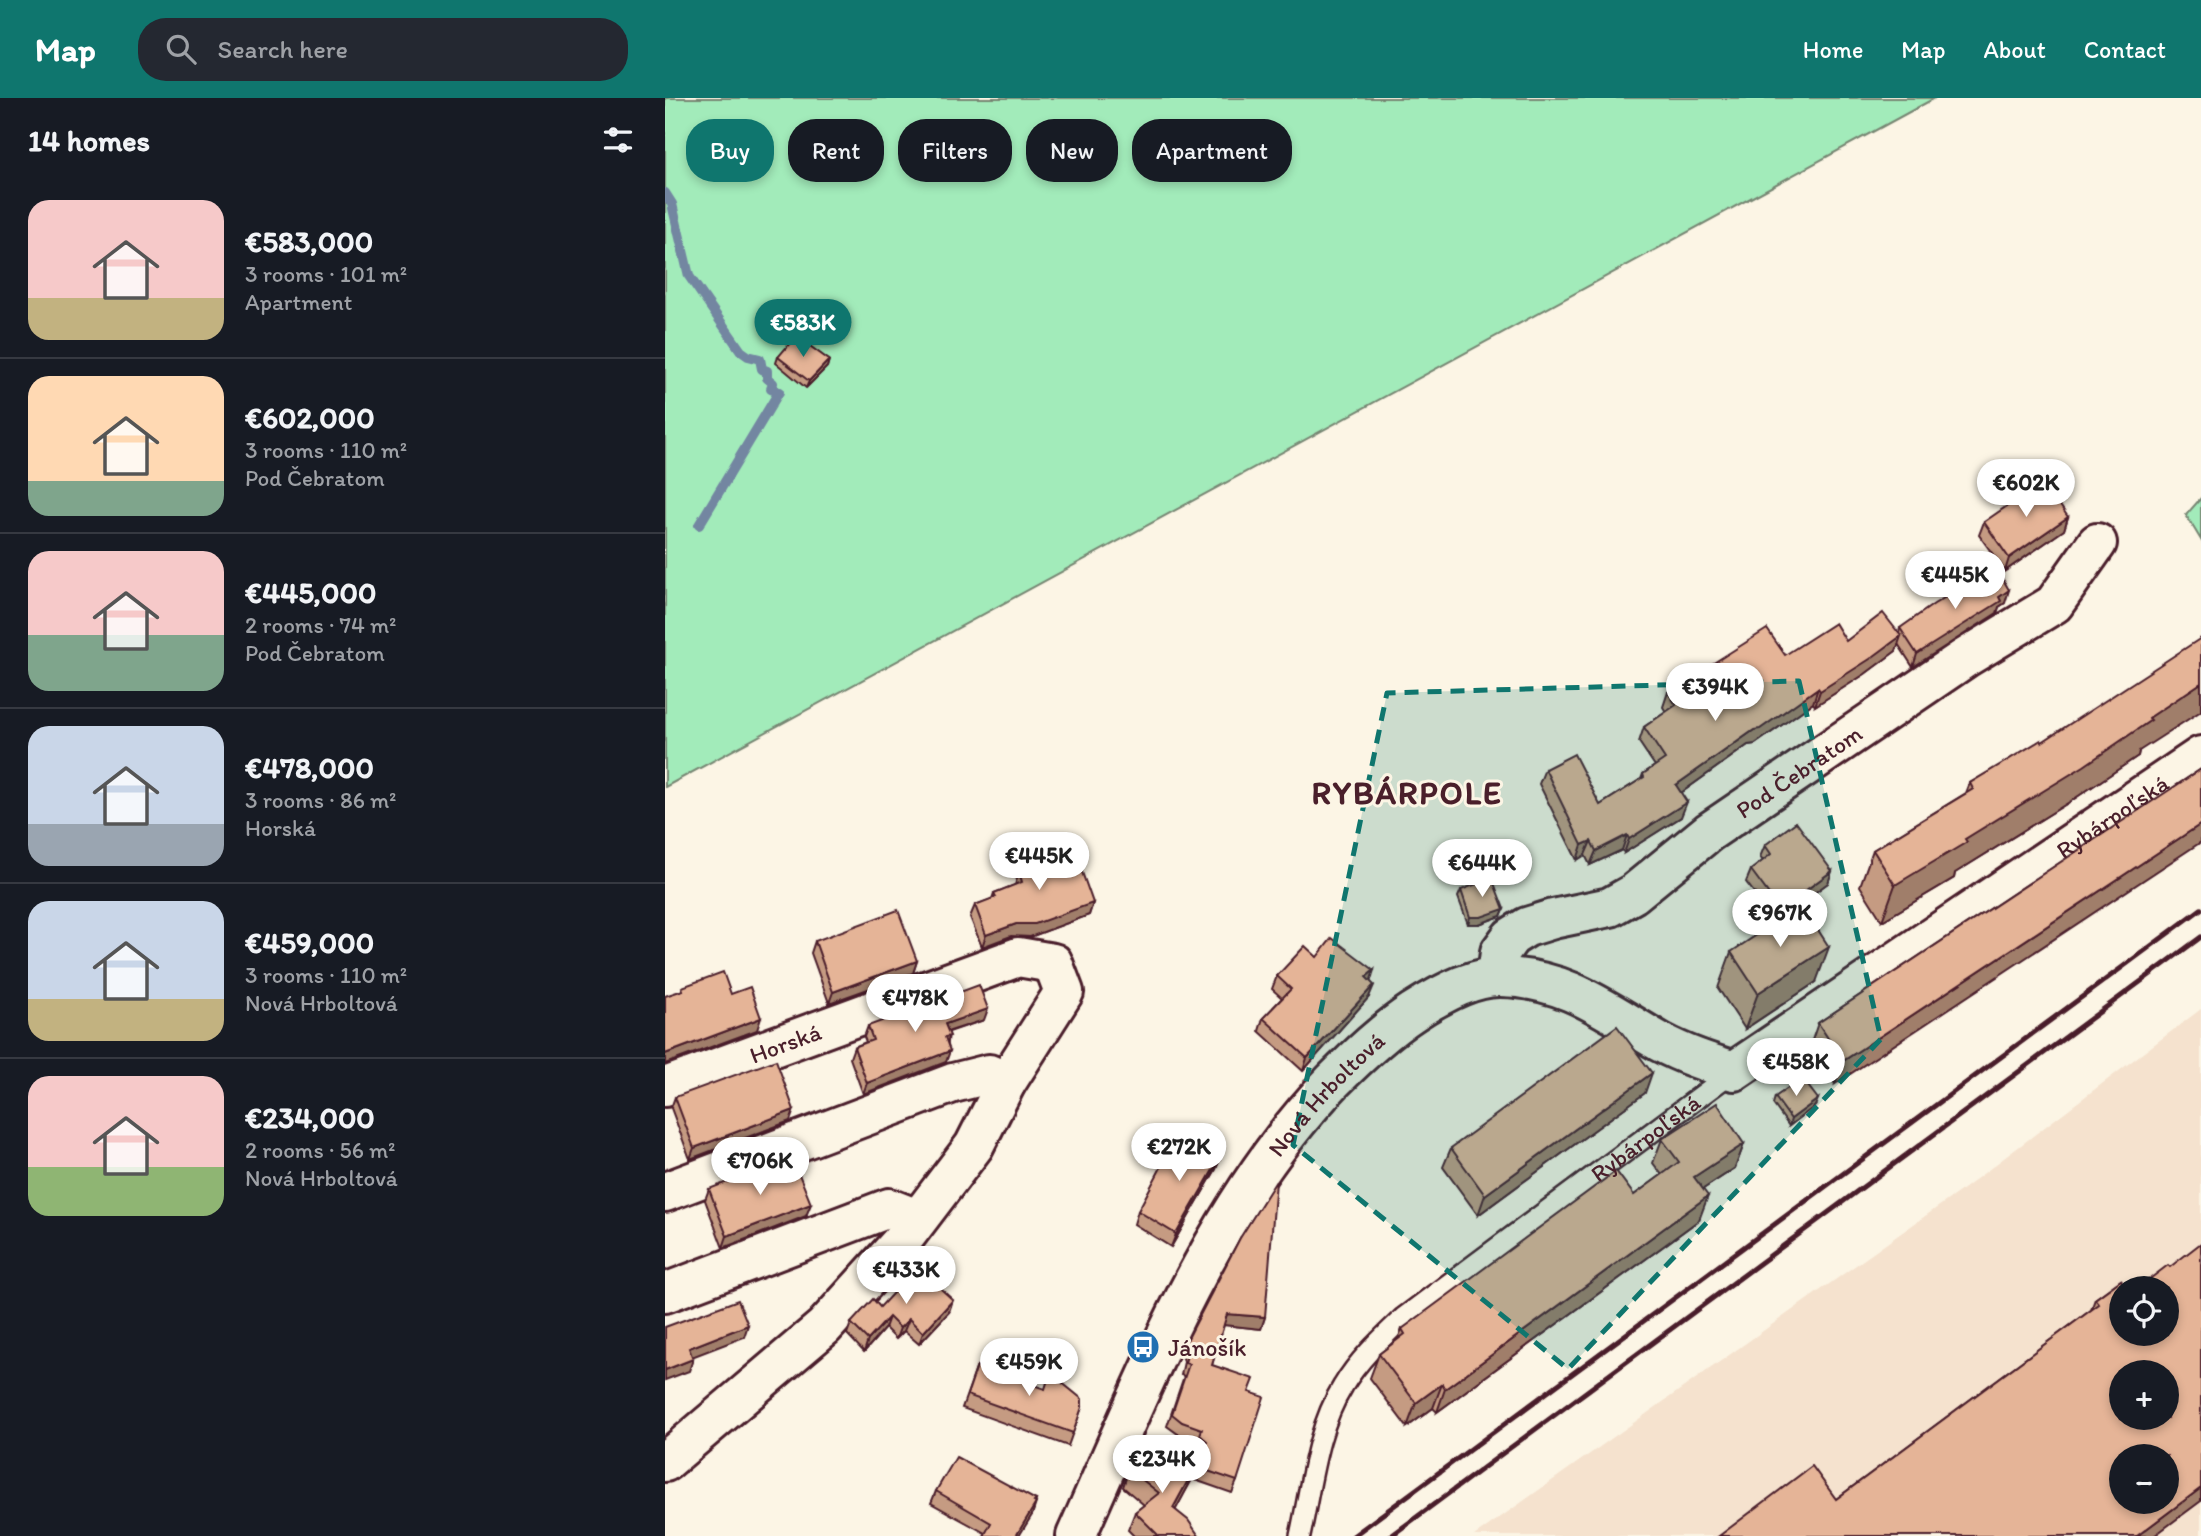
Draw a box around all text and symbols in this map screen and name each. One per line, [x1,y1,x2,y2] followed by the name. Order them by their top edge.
[138,18,628,81] search box
[35,30,96,69] text: Map
[162,30,200,68] icon: search
[218,33,348,65] text: Search here
[1803,35,1863,64] text: Home
[1901,35,1945,64] text: Map
[1983,35,2046,64] text: About
[2084,35,2166,64] text: Contact
[686,119,774,182] chip: Buy
[788,119,884,182] chip: Rent
[898,119,1012,182] chip: Filters
[1026,119,1118,182] chip: New
[1132,119,1292,182] chip: Apartment
[599,121,637,159] icon: filters
[28,122,150,159] text: 14 homes
[245,223,373,260] text: €583,000
[84,228,168,312] icon: home
[245,260,407,288] text: 3 rooms · 101 m²
[245,288,352,316] text: Apartment
[754,300,852,359] pin: €583K
[770,308,836,336] text: €583K
[245,399,375,436] text: €602,000
[84,404,168,488] icon: home
[245,436,407,464] text: 3 rooms · 110 m²
[1977,460,2075,519] pin: €602K
[245,464,385,492] text: Pod Čebratom
[1993,468,2059,496] text: €602K
[1906,552,2004,611] pin: €445K
[1921,560,1989,588] text: €445K
[245,574,377,611] text: €445,000
[84,579,168,663] icon: home
[245,611,397,639] text: 2 rooms · 74 m²
[245,639,385,667] text: Pod Čebratom
[1666,664,1764,723] pin: €394K
[1682,672,1748,700] text: €394K
[1730,718,1867,824] street label: Pod Čebratom
[245,749,374,786] text: €478,000
[84,754,168,838] icon: home
[2050,768,2174,864] street label: Rybárpoľská
[1311,774,1503,812] district label: RYBÁRPOLE
[245,786,397,814] text: 3 rooms · 86 m²
[245,814,316,842] text: Horská
[990,832,1088,892] pin: €445K
[1433,840,1531,899] pin: €644K
[1005,841,1073,869] text: €445K
[1448,848,1516,876] text: €644K
[1731,890,1829,949] pin: €967K
[1748,898,1812,926] text: €967K
[245,924,374,961] text: €459,000
[84,929,168,1013] icon: home
[245,961,407,989] text: 3 rooms · 110 m²
[866,974,964,1034] pin: €478K
[882,983,948,1011] text: €478K
[245,989,398,1017] text: Nová Hrboltová
[745,1016,825,1069] street label: Horská
[1261,1025,1391,1162] street label: Nová Hrboltová
[1747,1038,1845,1098] pin: €458K
[1763,1047,1829,1075] text: €458K
[1585,1087,1706,1188] street label: Rybárpoľská
[245,1099,375,1136] text: €234,000
[84,1104,168,1188] icon: home
[1130,1124,1228,1183] pin: €272K
[1147,1132,1211,1160] text: €272K
[245,1136,396,1164] text: 2 rooms · 56 m²
[711,1138,809,1197] pin: €706K
[727,1146,793,1174] text: €706K
[245,1164,398,1192] text: Nová Hrboltová
[857,1246,955,1306] pin: €433K
[873,1255,939,1283] text: €433K
[2109,1276,2179,1514] map controls
[2109,1276,2179,1346] button: locate
[1124,1328,1162,1366] bus stop icon: Jánošík
[1168,1333,1247,1362] place label: Jánošík
[980,1338,1078,1398] pin: €459K
[996,1347,1062,1375] text: €459K
[2109,1360,2179,1430] button: +
[1113,1436,1211,1495] pin: €234K
[1129,1444,1195,1472] text: €234K
[2109,1444,2179,1514] button: −

